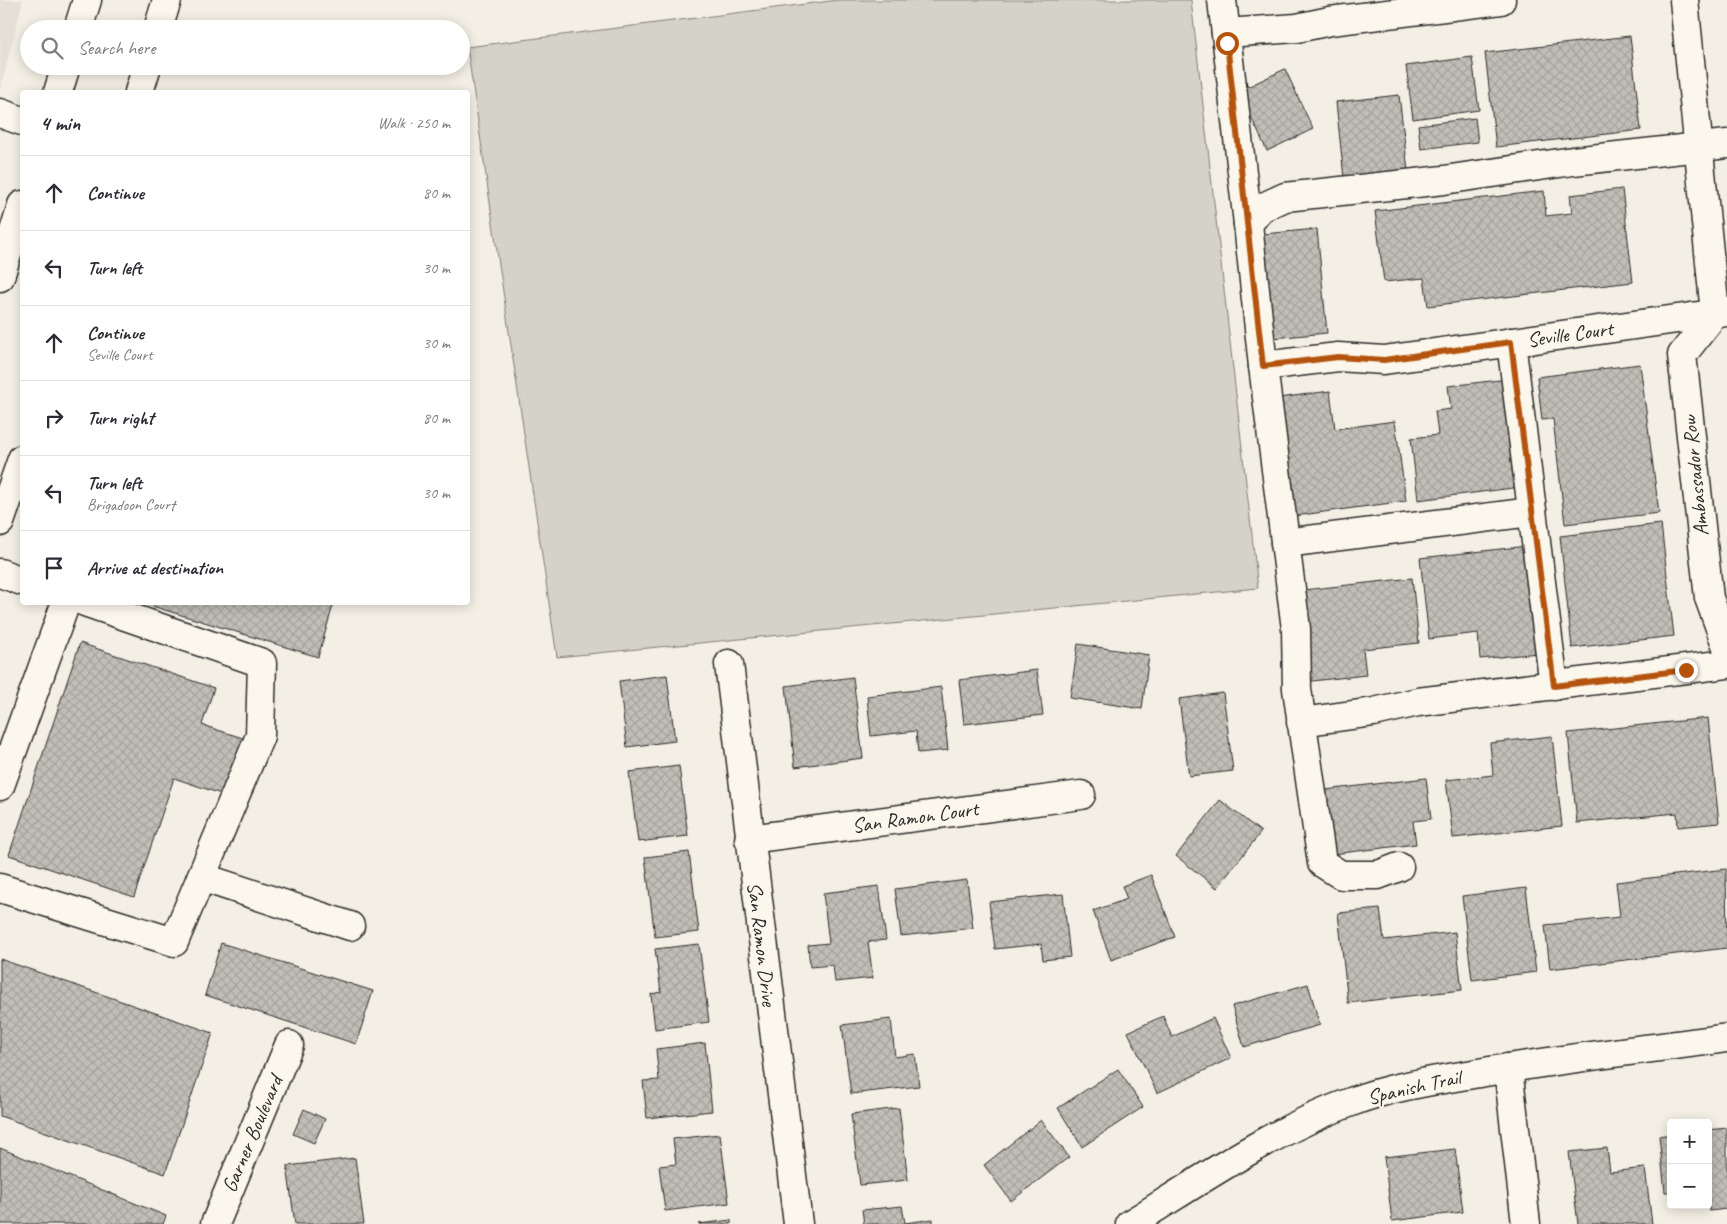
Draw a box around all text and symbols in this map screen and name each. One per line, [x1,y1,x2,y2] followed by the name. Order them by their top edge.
[20,20,470,75] search box
[1216,32,1239,55] route start
[38,34,66,62] icon: search
[78,36,155,60] text: Search here
[40,110,80,136] text: 4 min
[378,113,450,133] text: Walk · 250 m
[40,179,68,207] icon: ahead
[87,181,144,205] text: Continue
[423,183,450,203] text: 80 m
[40,254,68,282] icon: left
[87,256,142,280] text: Turn left
[423,258,450,278] text: 30 m
[1526,315,1616,353] street label: Seville Court
[87,321,144,345] text: Continue
[40,329,68,357] icon: ahead
[423,333,450,353] text: 30 m
[87,345,153,365] text: Seville Court
[40,404,68,432] icon: right
[87,406,154,430] text: Turn right
[423,408,450,428] text: 80 m
[1676,412,1714,537] street label: Ambassador Row
[87,471,142,495] text: Turn left
[40,479,68,507] icon: left
[423,483,450,503] text: 30 m
[87,495,175,515] text: Brigadoon Court
[40,554,68,582] icon: arrive
[87,556,223,580] text: Arrive at destination
[1675,659,1698,682] route end
[850,795,982,839] street label: San Ramon Court
[741,880,783,1009] street label: San Ramon Drive
[1365,1063,1467,1110] street label: Spanish Trail
[216,1068,290,1196] street label: Garner Boulevard
[1667,1119,1712,1209] map controls
[1667,1119,1712,1164] button: +
[1667,1164,1712,1209] button: −

